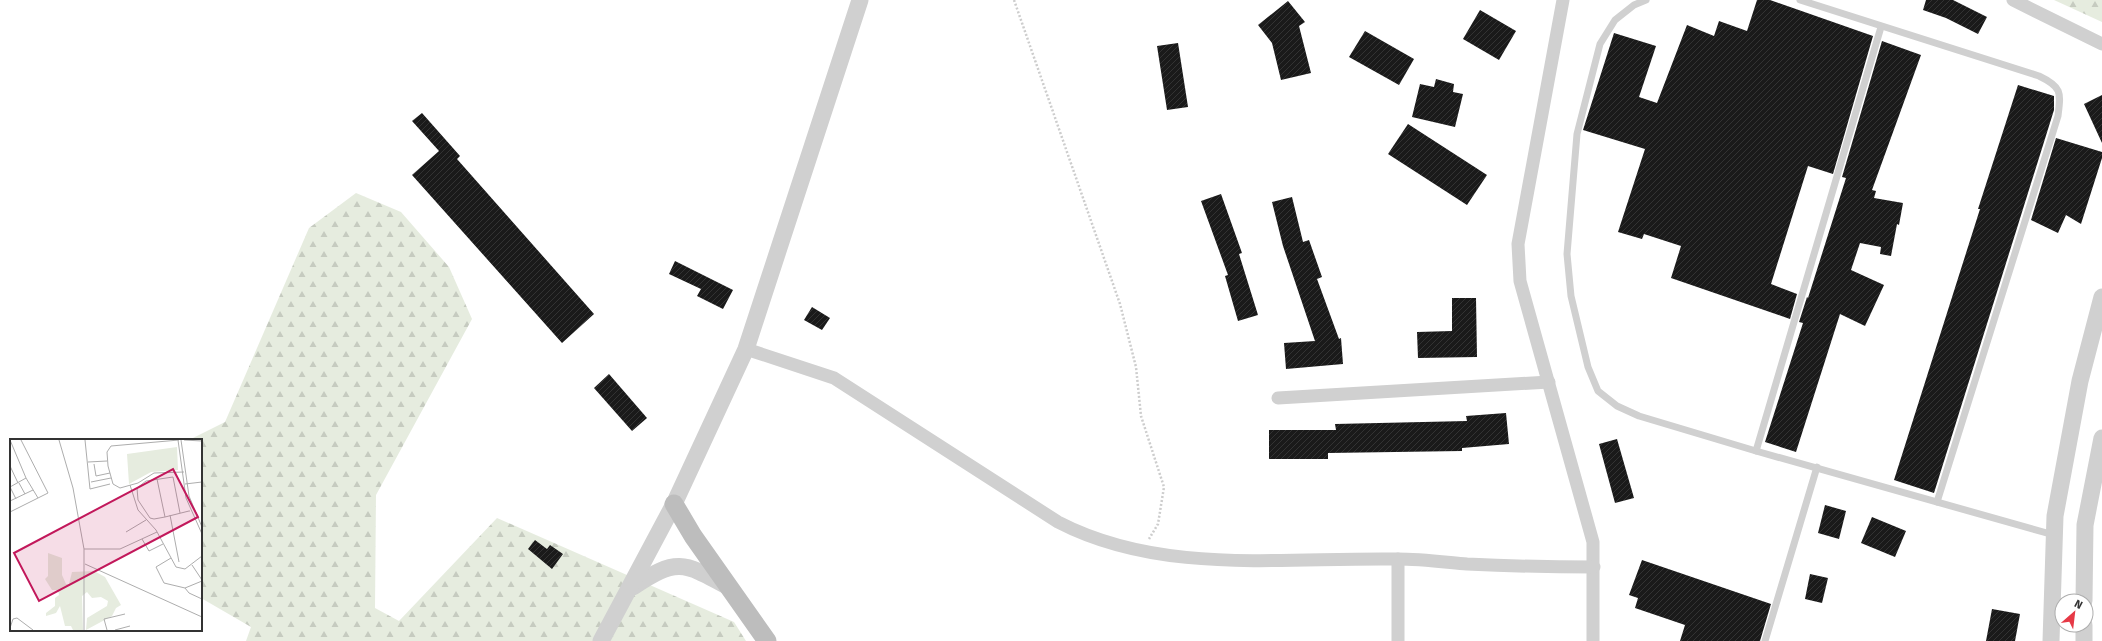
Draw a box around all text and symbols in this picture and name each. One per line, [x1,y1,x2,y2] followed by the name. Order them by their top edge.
[10,439,202,631] inset map
[2054,593,2094,633] north arrow
[2072,597,2085,612] text: N

